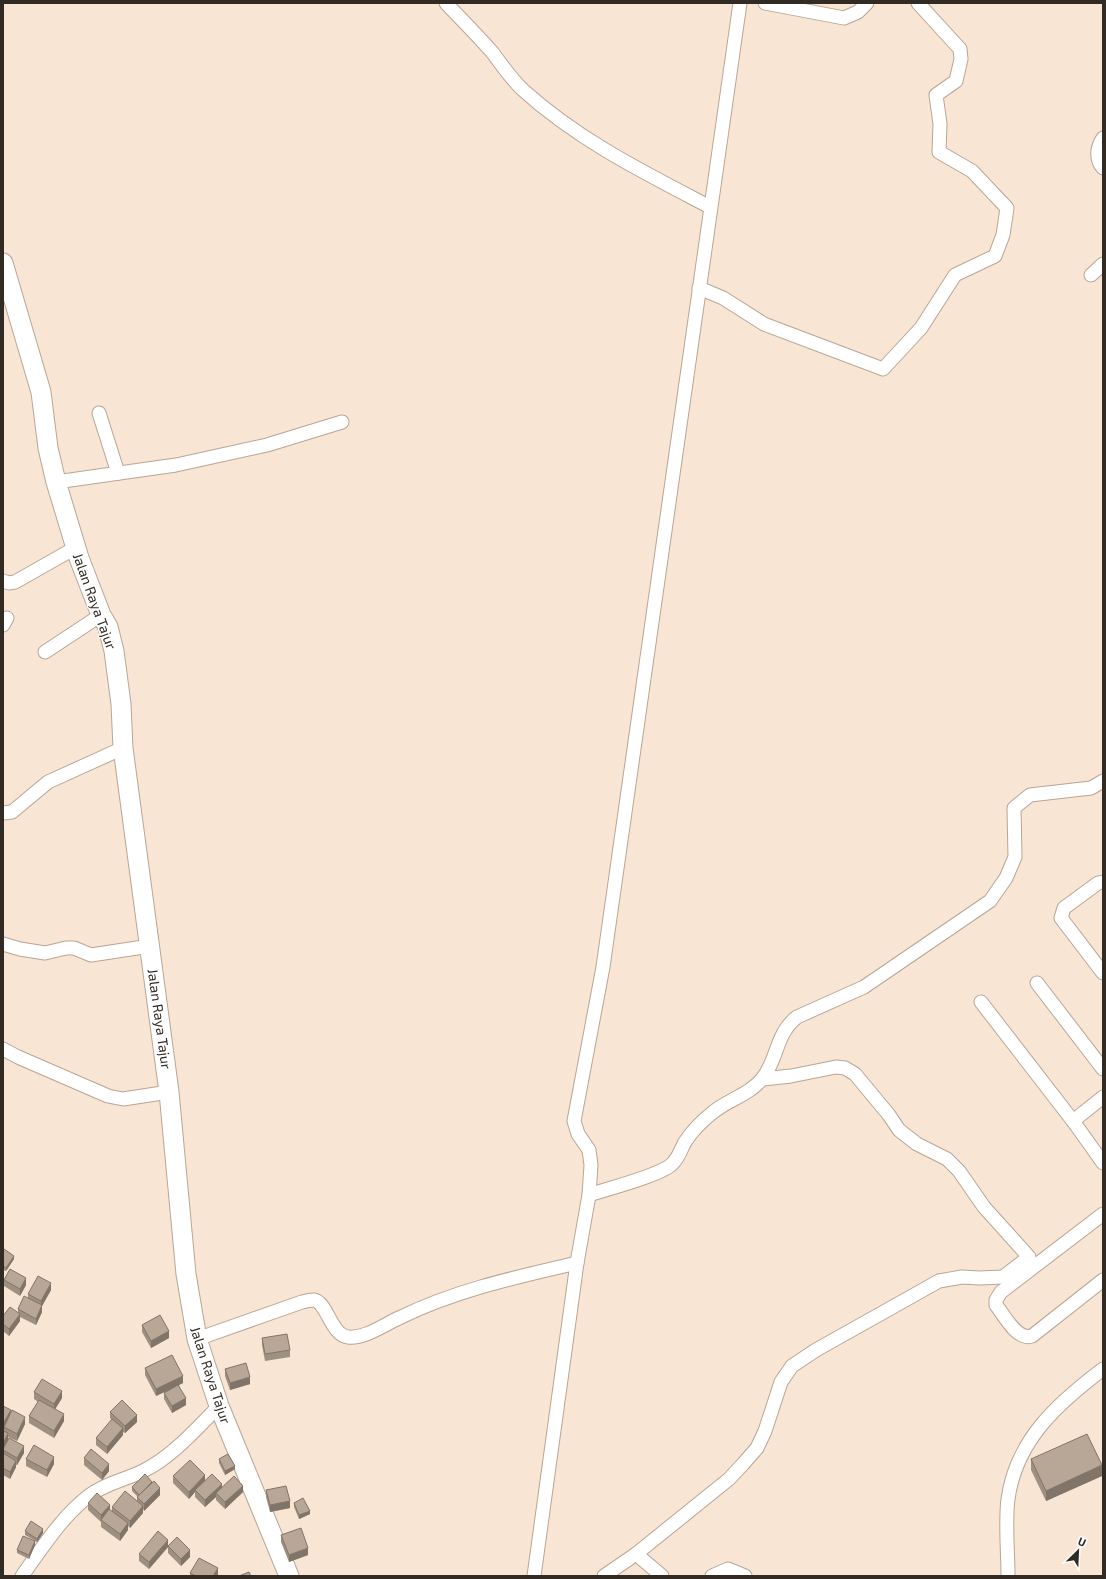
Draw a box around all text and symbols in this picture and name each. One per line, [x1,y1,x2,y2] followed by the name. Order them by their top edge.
[70,550,120,652] street label: Jalan Raya Tajur
[145,968,176,1071] street label: Jalan Raya Tajur
[187,1324,235,1426] street label: Jalan Raya Tajur
[1058,1531,1098,1571] north arrow
[1076,1534,1088,1549] text: U

